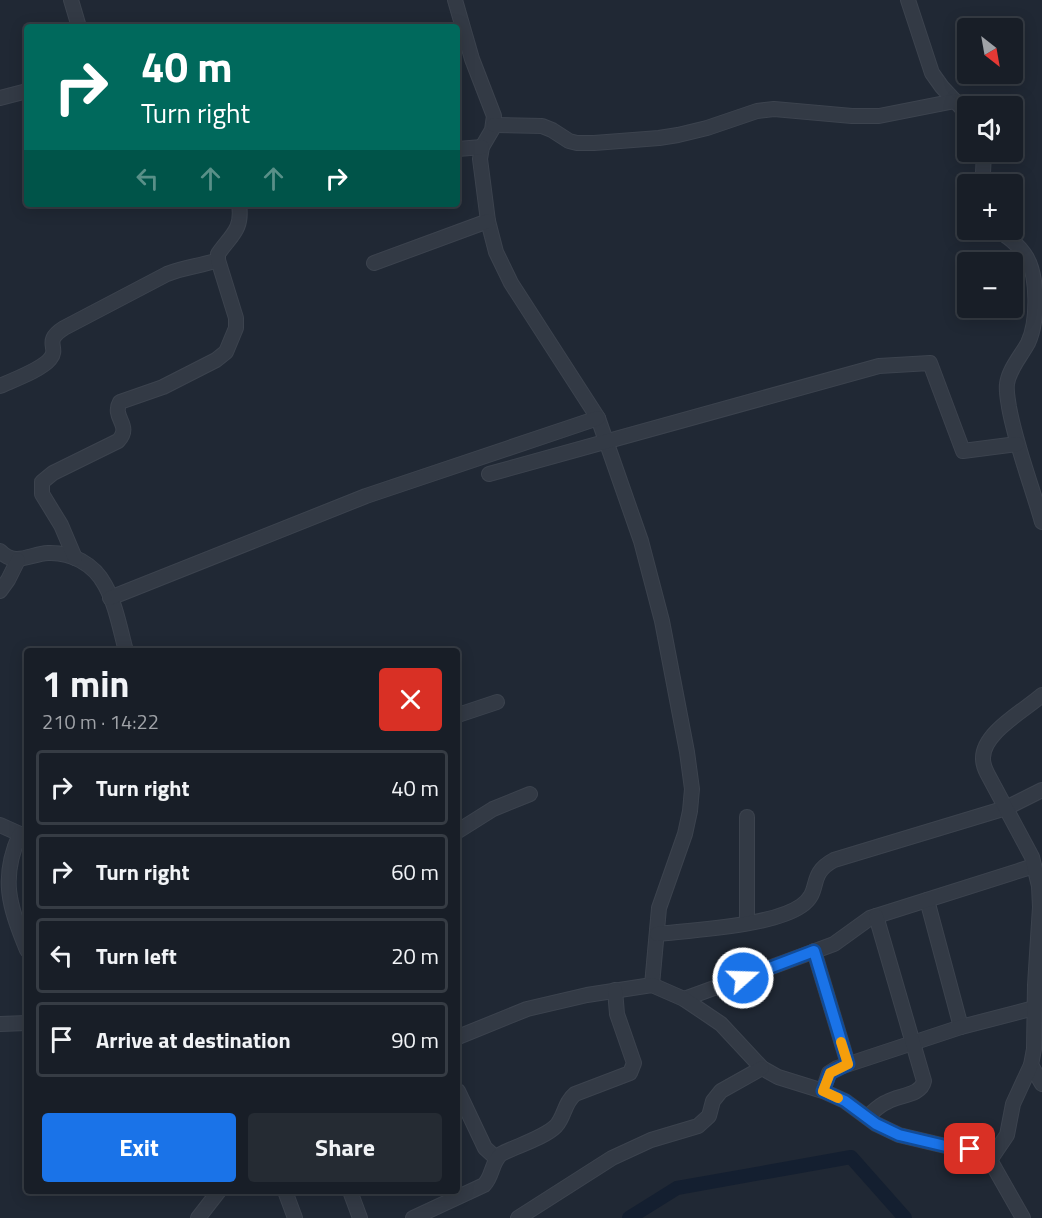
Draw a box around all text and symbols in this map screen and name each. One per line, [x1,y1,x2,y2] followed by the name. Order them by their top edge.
[957,18,1023,84] north arrow
[957,18,1023,318] map controls
[141,34,233,98] text: 40 m
[42,48,120,126] icon: right
[141,92,250,133] text: Turn right
[957,96,1023,162] button: sound
[131,162,164,195] icon: left
[194,162,227,195] icon: ahead
[257,162,290,195] icon: ahead
[320,162,353,195] icon: right
[957,174,1023,240] button: +
[957,252,1023,318] button: −
[42,656,129,711] text: 1 min
[379,668,442,731] button: close
[42,706,159,737] text: 210 m · 14:22
[45,771,78,804] icon: right
[96,771,190,805] text: Turn right
[391,771,439,805] text: 40 m
[45,855,78,888] icon: right
[96,855,190,889] text: Turn right
[391,855,439,889] text: 60 m
[45,939,78,972] icon: left
[96,939,177,973] text: Turn left
[391,939,439,973] text: 20 m
[711,946,775,1010] position arrow
[45,1023,78,1056] icon: arrive
[96,1023,291,1057] text: Arrive at destination
[391,1023,439,1057] text: 90 m
[42,1113,236,1182] button: Exit
[248,1113,442,1182] button: Share
[944,1123,995,1174] pin
[953,1132,986,1165] icon: arrive

